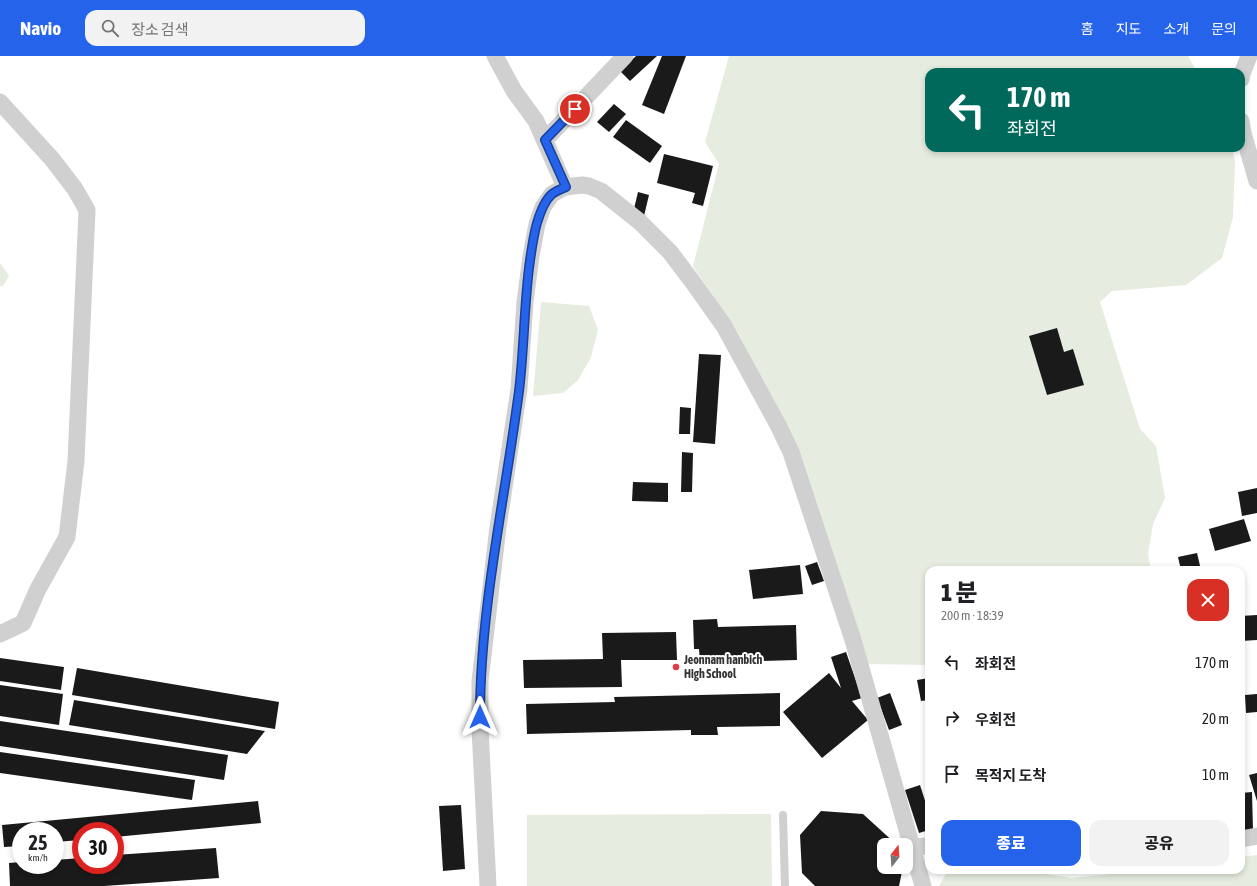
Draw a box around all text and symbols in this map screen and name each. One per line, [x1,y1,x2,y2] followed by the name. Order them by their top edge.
[85,10,365,46] search box
[20,17,61,39] text: Navio
[99,17,121,39] icon: search
[131,21,188,38] text: 장소 검색
[1081,21,1094,37] text: 홈
[1116,21,1141,37] text: 지도
[1163,21,1189,37] text: 소개
[1211,21,1237,37] text: 문의
[1007,81,1070,113] text: 170 m
[941,84,993,136] icon: left
[558,92,592,126] pin
[564,98,586,120] icon: arrive
[1007,118,1057,139] text: 좌회전
[941,579,978,606] text: 1 분
[1187,579,1229,621] button: close
[941,608,1004,623] text: 200 m · 18:39
[941,651,963,673] icon: left
[683,653,762,681] place label: Jeonnam hanbich High School
[1195,654,1229,671] text: 170 m
[975,655,1016,672] text: 좌회전
[671,662,681,672] marker: Jeonnam hanbich High School
[459,696,501,738] position arrow
[941,707,963,729] icon: right
[1202,710,1229,727] text: 20 m
[975,711,1016,728] text: 우회전
[941,763,963,785] icon: arrive
[1202,766,1229,783] text: 10 m
[975,767,1046,784] text: 목적지 도착
[941,820,1081,866] button: 종료
[1089,820,1229,866] button: 공유
[72,822,124,874] speed limit sign: 30
[29,831,47,854] text: 25
[877,838,913,874] north arrow
[877,838,913,874] map controls
[28,852,48,863] text: km/h

